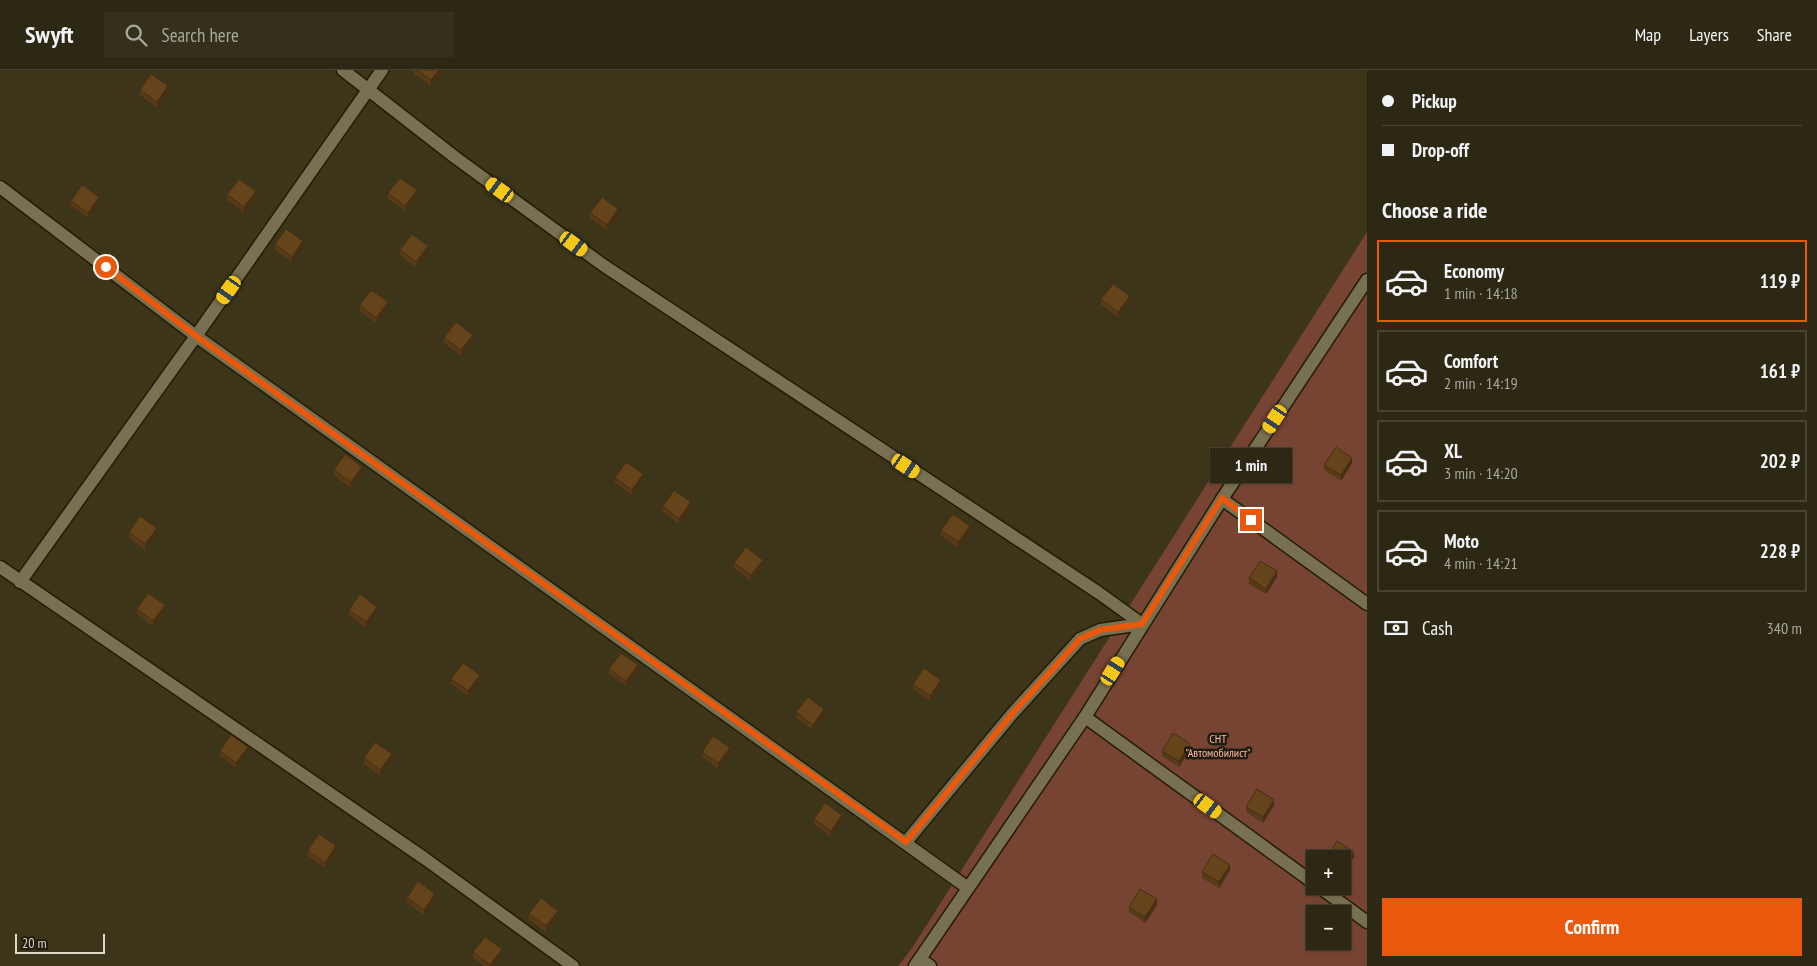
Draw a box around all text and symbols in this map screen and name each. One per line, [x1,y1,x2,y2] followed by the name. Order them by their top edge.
[104,12,454,57] search box
[25,19,74,50] text: Swyft
[122,21,150,49] icon: search
[162,23,239,47] text: Search here
[1635,23,1661,46] text: Map
[1689,23,1729,46] text: Layers
[1757,23,1792,46] text: Share
[1412,89,1457,113] text: Pickup
[1412,138,1469,162] text: Drop-off
[483,175,516,205] car
[1382,196,1487,224] text: Choose a ride
[557,229,590,259] car
[95,256,117,278] route start
[1384,259,1429,304] icon: car
[1444,259,1504,283] text: Economy
[1760,269,1800,293] text: 119 ₽
[214,273,243,307] car
[1444,283,1518,303] text: 1 min · 14:18
[1384,349,1429,394] icon: car
[1444,349,1498,373] text: Comfort
[1760,359,1800,383] text: 161 ₽
[1444,373,1518,393] text: 2 min · 14:19
[1260,402,1289,436] car
[1384,439,1429,484] icon: car
[1444,439,1462,463] text: XL
[1210,448,1292,482] callout: 1 min
[1760,449,1800,473] text: 202 ₽
[889,451,922,481] car
[1235,455,1267,475] text: 1 min
[1444,463,1518,483] text: 3 min · 14:20
[1240,509,1262,531] route end
[1384,529,1429,574] icon: car
[1444,529,1479,553] text: Moto
[1760,539,1800,563] text: 228 ₽
[1444,553,1518,573] text: 4 min · 14:21
[1382,614,1410,642] icon: cash
[1422,616,1453,640] text: Cash
[1767,618,1802,638] text: 340 m
[1098,654,1127,688] car
[1185,731,1251,760] park label: СНТ "Автомобилист"
[1191,791,1224,821] car
[1306,850,1351,950] map controls
[1306,850,1351,895] button: +
[1382,898,1802,956] button: Confirm
[1306,905,1351,950] button: −
[15,931,105,954] scale bar
[22,934,47,952] text: 20 m

